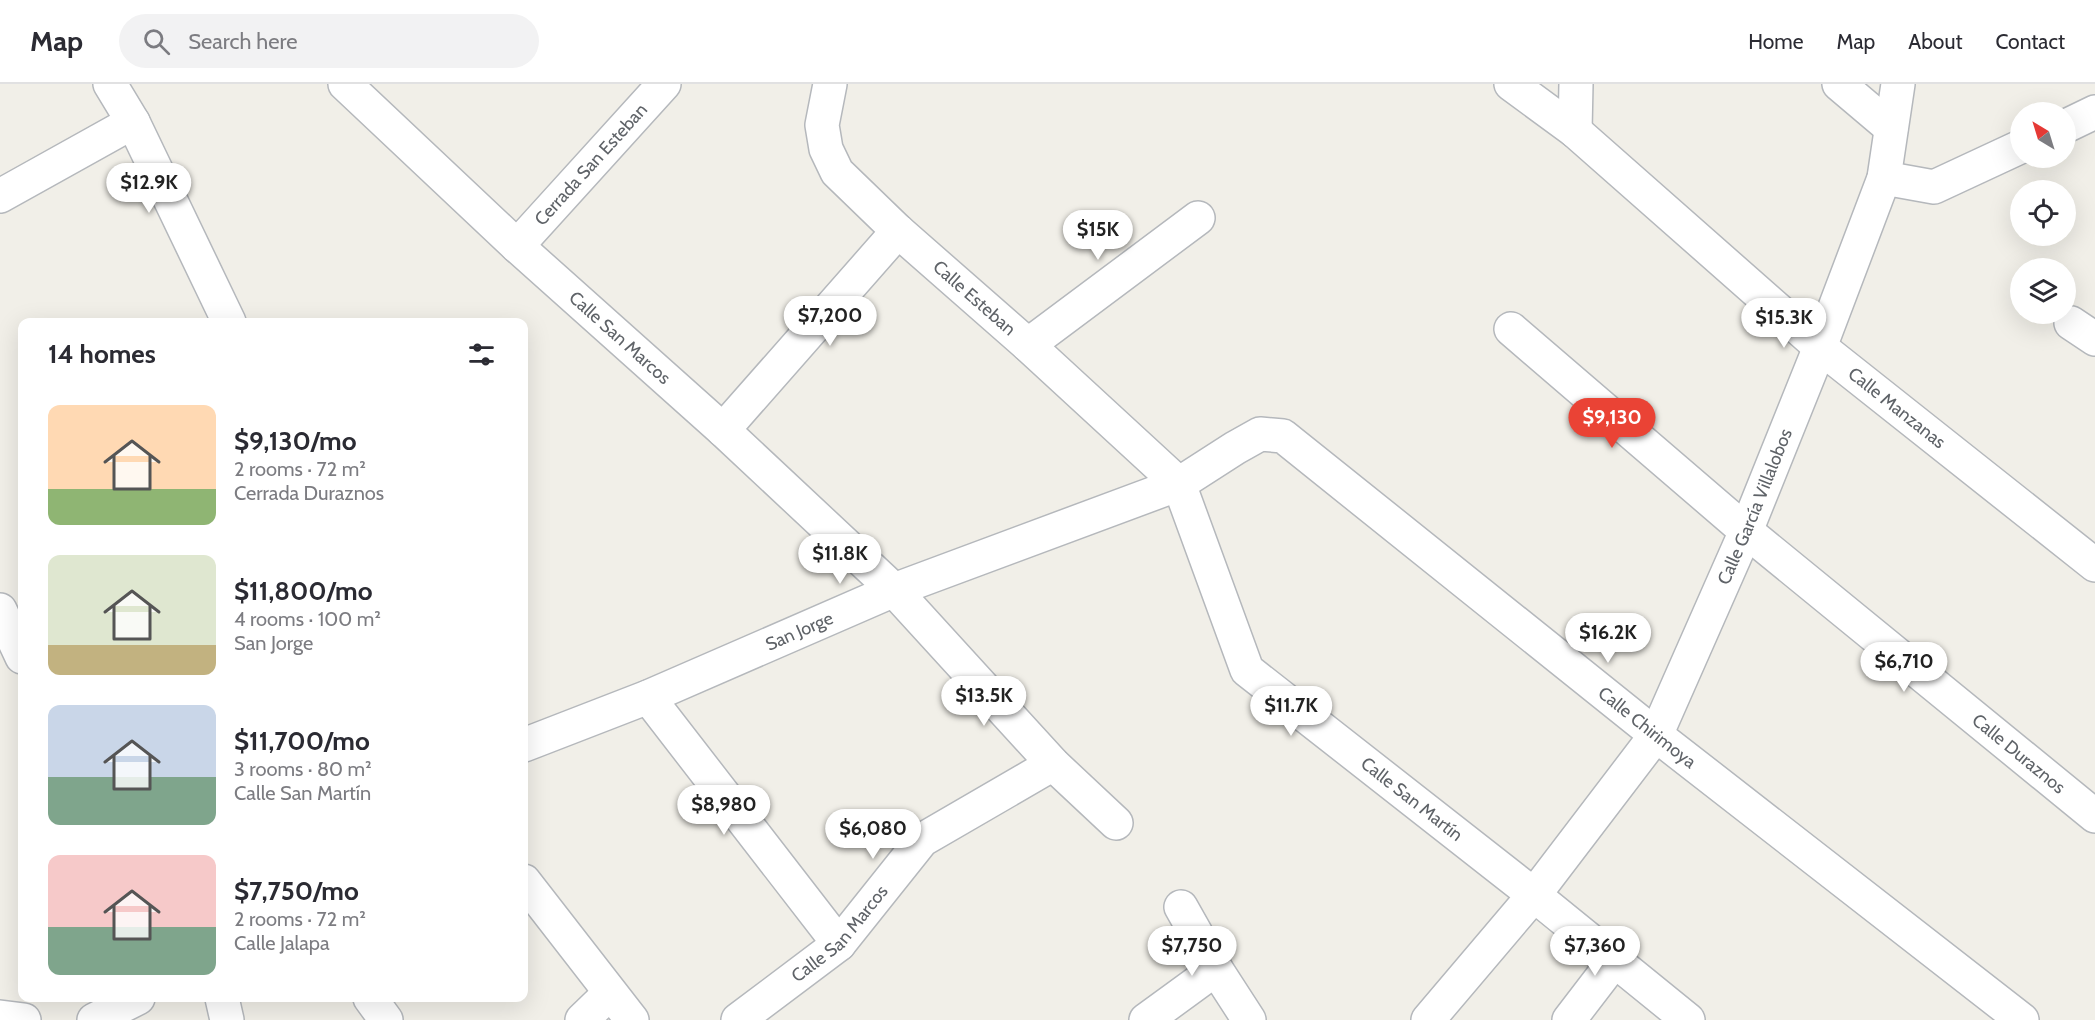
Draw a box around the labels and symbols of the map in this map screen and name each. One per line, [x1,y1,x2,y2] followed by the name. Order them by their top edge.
[530,99,652,230] street label: Cerrada San Esteban
[2010,102,2076,168] north arrow
[100,163,198,214] pin: $12.9K
[1062,210,1134,261] pin: $15K
[928,256,1020,340] street label: Calle Esteban
[564,287,675,389] street label: Calle San Marcos
[781,296,879,347] pin: $7,200
[1735,298,1833,349] pin: $15.3K
[1844,363,1950,453] street label: Calle Manzanas
[1563,398,1661,449] pin: $9,130
[1713,426,1797,588] street label: Calle García Villalobos
[791,534,889,585] pin: $11.8K
[762,607,836,655] street label: San Jorge
[1559,613,1657,664] pin: $16.2K
[1855,642,1953,693] pin: $6,710
[935,676,1033,727] pin: $13.5K
[1594,682,1701,773] street label: Calle Chirimoya
[1242,686,1340,737] pin: $11.7K
[1968,709,2070,798] street label: Calle Duraznos
[1356,752,1467,846] street label: Calle San Martín
[675,785,773,836] pin: $8,980
[824,809,922,860] pin: $6,080
[787,881,892,987] street label: Calle San Marcos
[1143,926,1241,977] pin: $7,750
[1546,926,1644,977] pin: $7,360

